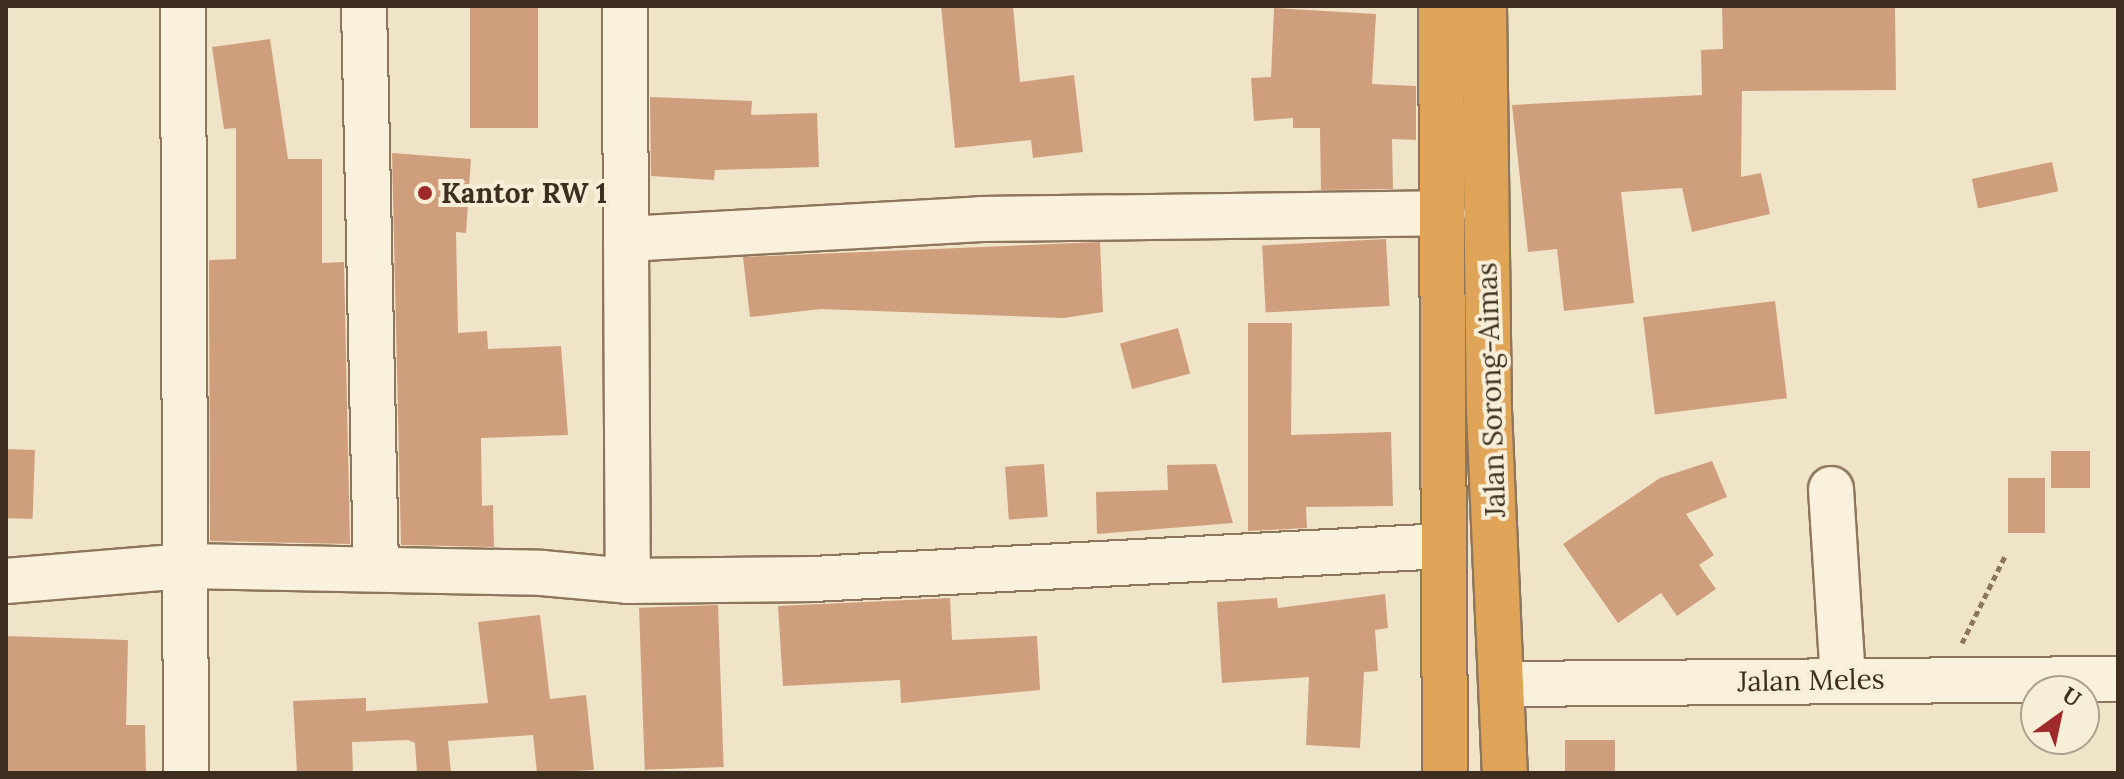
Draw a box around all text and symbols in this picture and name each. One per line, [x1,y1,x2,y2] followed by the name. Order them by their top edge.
[441,176,607,210] place label: Kantor RW 1
[416,184,434,202] marker: Kantor RW 1
[1470,262,1512,518] street label: Jalan Sorong-Aimas
[1737,662,1885,698] street label: Jalan Meles
[2020,675,2100,755] north arrow
[2057,680,2087,713] text: U

